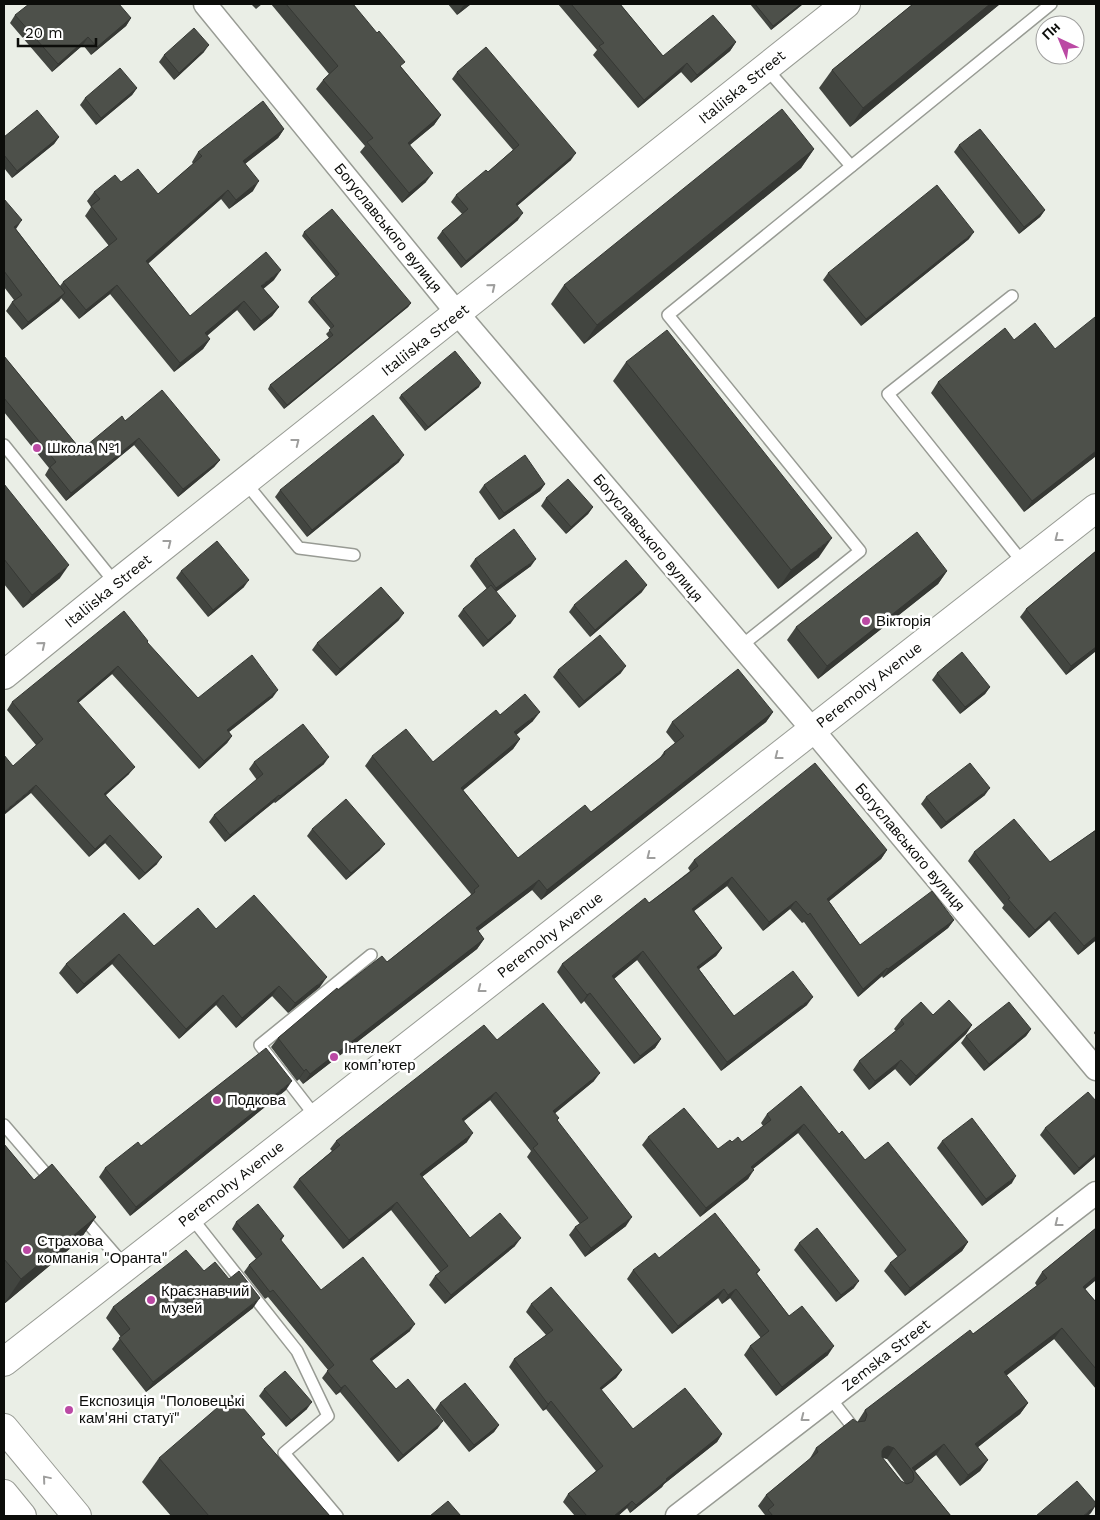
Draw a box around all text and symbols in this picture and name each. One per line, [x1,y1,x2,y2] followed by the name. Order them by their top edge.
[18,15,95,47] scale bar
[1035,15,1085,65] north arrow
[1039,18,1063,43] text: Пн
[25,24,63,42] text: 20 m
[695,46,790,127] street label: Italiiska Street
[330,160,446,296] street label: Богуславського вулиця
[486,284,495,292] one-way arrow
[378,300,473,380] street label: Italiiska Street
[47,439,120,457] place label: Школа №1
[290,440,299,448] one-way arrow
[31,442,43,454] marker: Школа №1
[589,471,707,605] street label: Богуславського вулиця
[1055,532,1064,540] one-way arrow
[162,540,171,548] one-way arrow
[61,550,156,631] street label: Italiiska Street
[876,612,931,630] place label: Вікторія
[860,615,872,627] marker: Вікторія
[812,638,926,732] street label: Peremohy Avenue
[36,641,45,650] one-way arrow
[775,750,784,758] one-way arrow
[851,780,969,914] street label: Богуславського вулиця
[647,851,656,859] one-way arrow
[493,888,607,982] street label: Peremohy Avenue
[478,983,487,991] one-way arrow
[344,1039,416,1074] place label: Інтелект комп’ютер
[328,1051,340,1063] marker: Інтелект комп’ютер
[227,1091,286,1109] place label: Подкова
[211,1094,223,1106] marker: Подкова
[174,1137,288,1231] street label: Peremohy Avenue
[1054,1217,1064,1226] one-way arrow
[37,1232,167,1267] place label: Страхова компанія "Оранта"
[21,1244,33,1256] marker: Страхова компанія "Оранта"
[161,1282,249,1317] place label: Краєзнавчий музей
[145,1294,157,1306] marker: Краєзнавчий музей
[838,1315,934,1395] street label: Zemska Street
[79,1392,245,1427] place label: Експозиція "Половецькі кам'яні статуї"
[63,1404,75,1416] marker: Експозиція "Половецькі кам'яні статуї"
[800,1412,810,1421] one-way arrow
[43,1476,51,1485] one-way arrow

